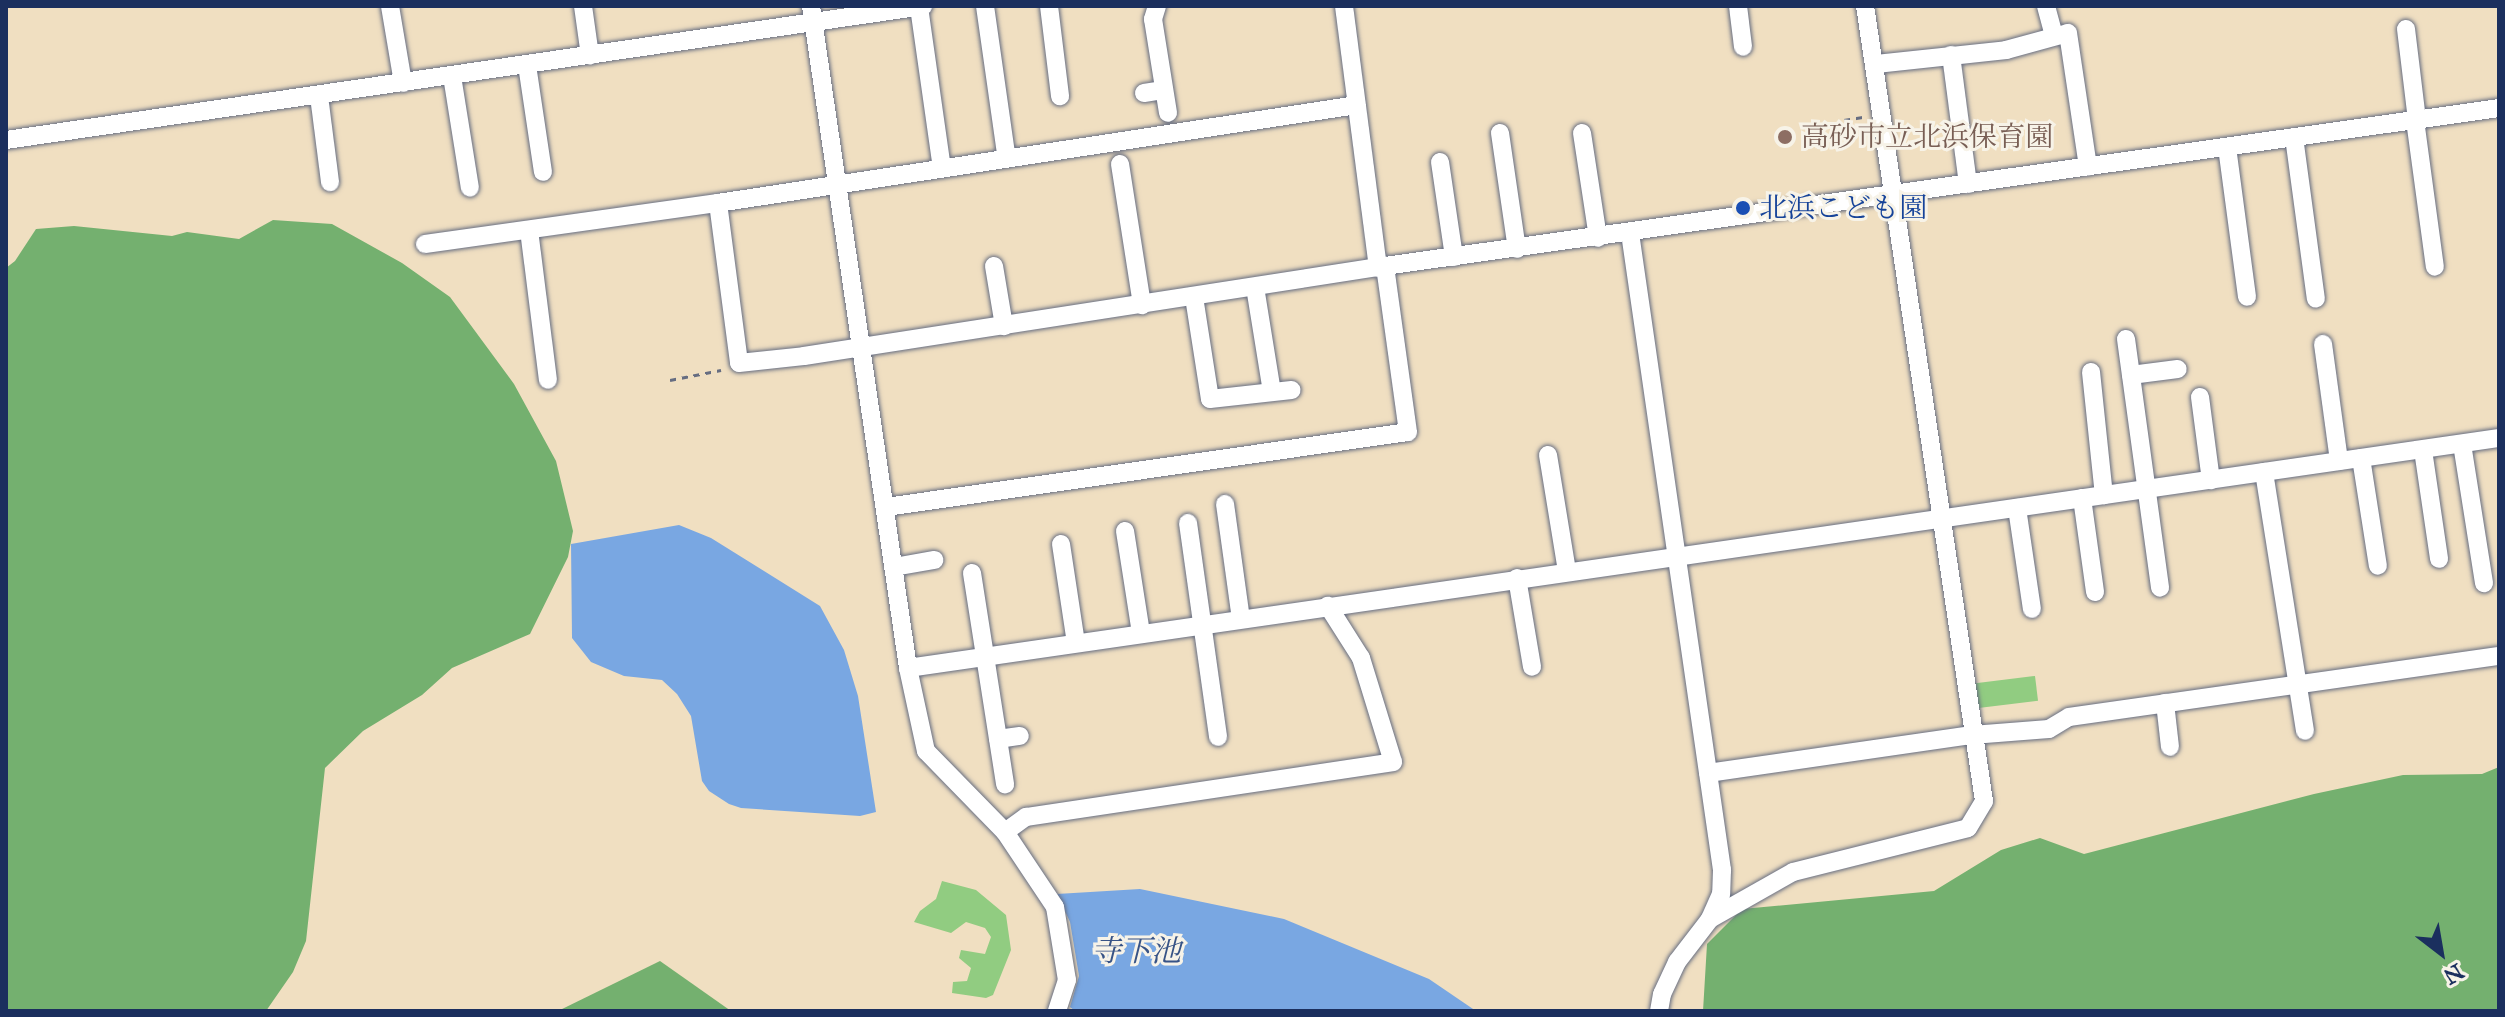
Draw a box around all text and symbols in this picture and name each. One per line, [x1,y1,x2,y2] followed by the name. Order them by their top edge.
[1801,120,2053,154] place label: 高砂市立北浜保育園
[1776,128,1794,146] marker: 高砂市立北浜保育園
[1759,191,1927,225] place label: 北浜こども園
[1734,199,1752,217] marker: 北浜こども園
[2401,913,2481,993] north arrow
[1091,933,1181,969] water label: 寺下池
[2439,958,2469,990] text: N

